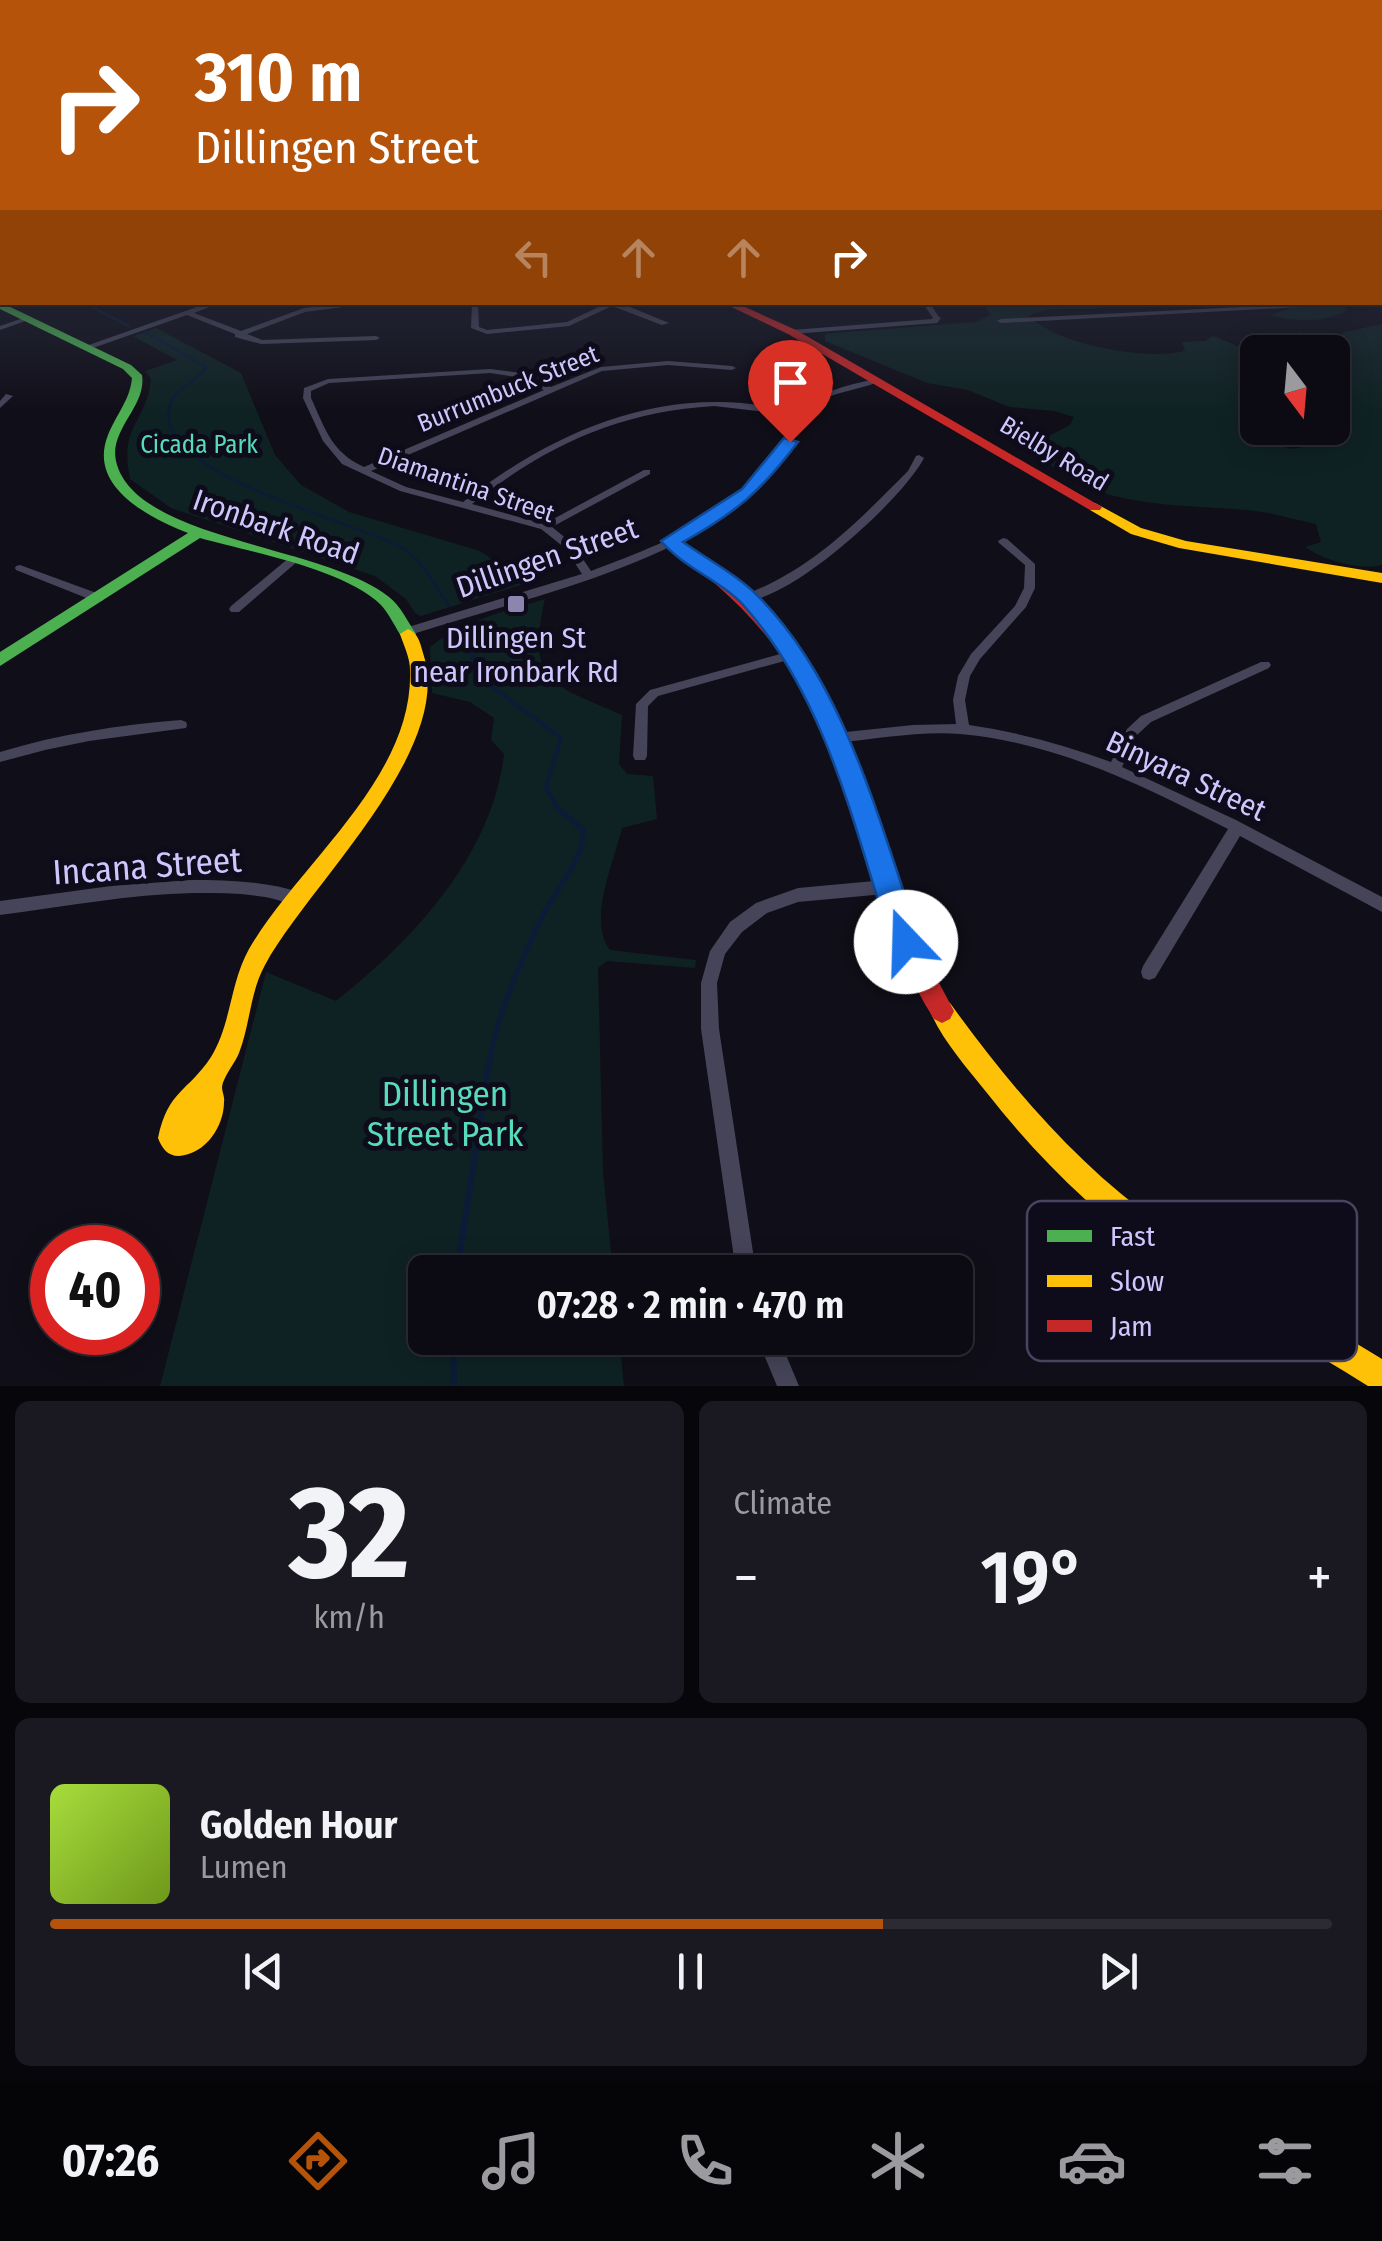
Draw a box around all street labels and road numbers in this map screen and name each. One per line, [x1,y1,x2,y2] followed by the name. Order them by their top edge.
[413,339,604,439] street label: Burrumbuck Street
[994,410,1114,498] street label: Bielby Road
[374,441,559,530] street label: Diamantina Street
[188,482,364,572] street label: Ironbark Road
[452,510,643,606] street label: Dillingen Street
[1100,723,1272,829] street label: Binyara Street
[51,838,243,894] street label: Incana Street

